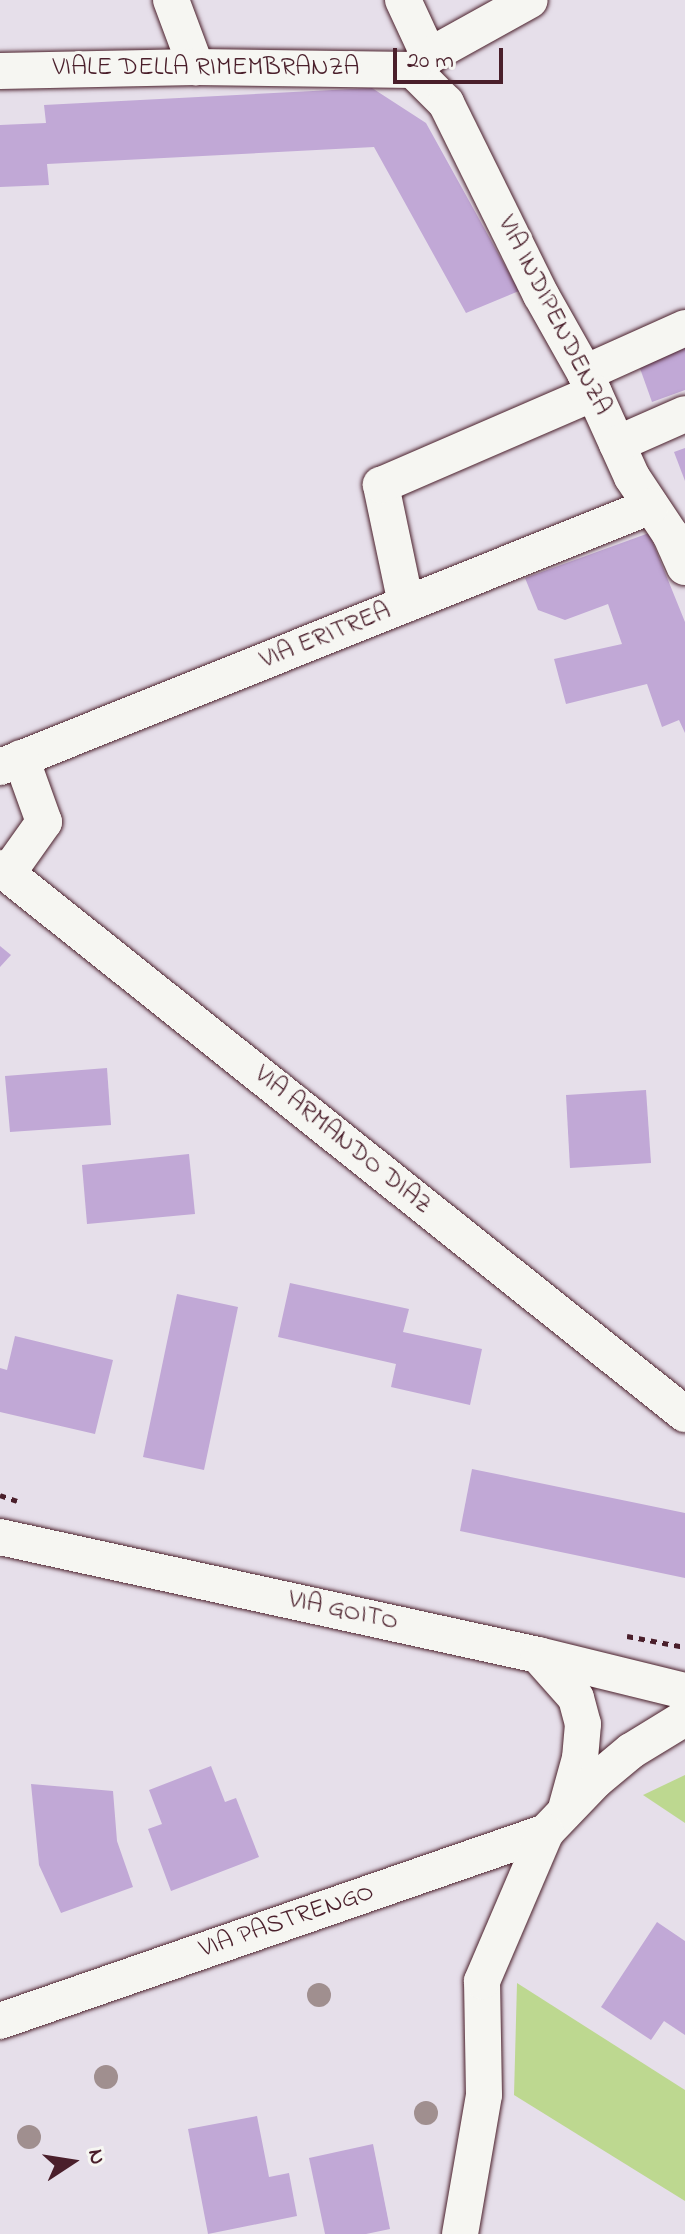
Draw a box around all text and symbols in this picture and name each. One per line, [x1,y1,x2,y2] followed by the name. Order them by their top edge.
[397,32,507,82] scale bar
[407,44,454,79] text: 20 m
[53,53,359,85] street label: VIALE DELLA RIMEMBRANZA
[489,211,617,421] street label: VIA INDIPENDENZA
[256,597,396,677] street label: VIA ERITREA
[247,1060,437,1222] street label: VIA ARMANDO DIAZ
[285,1585,401,1639] street label: VIA GOITO
[196,1878,378,1966] street label: VIA PASTRENGO
[32,2122,112,2202] north arrow
[78,2146,113,2168] text: N

